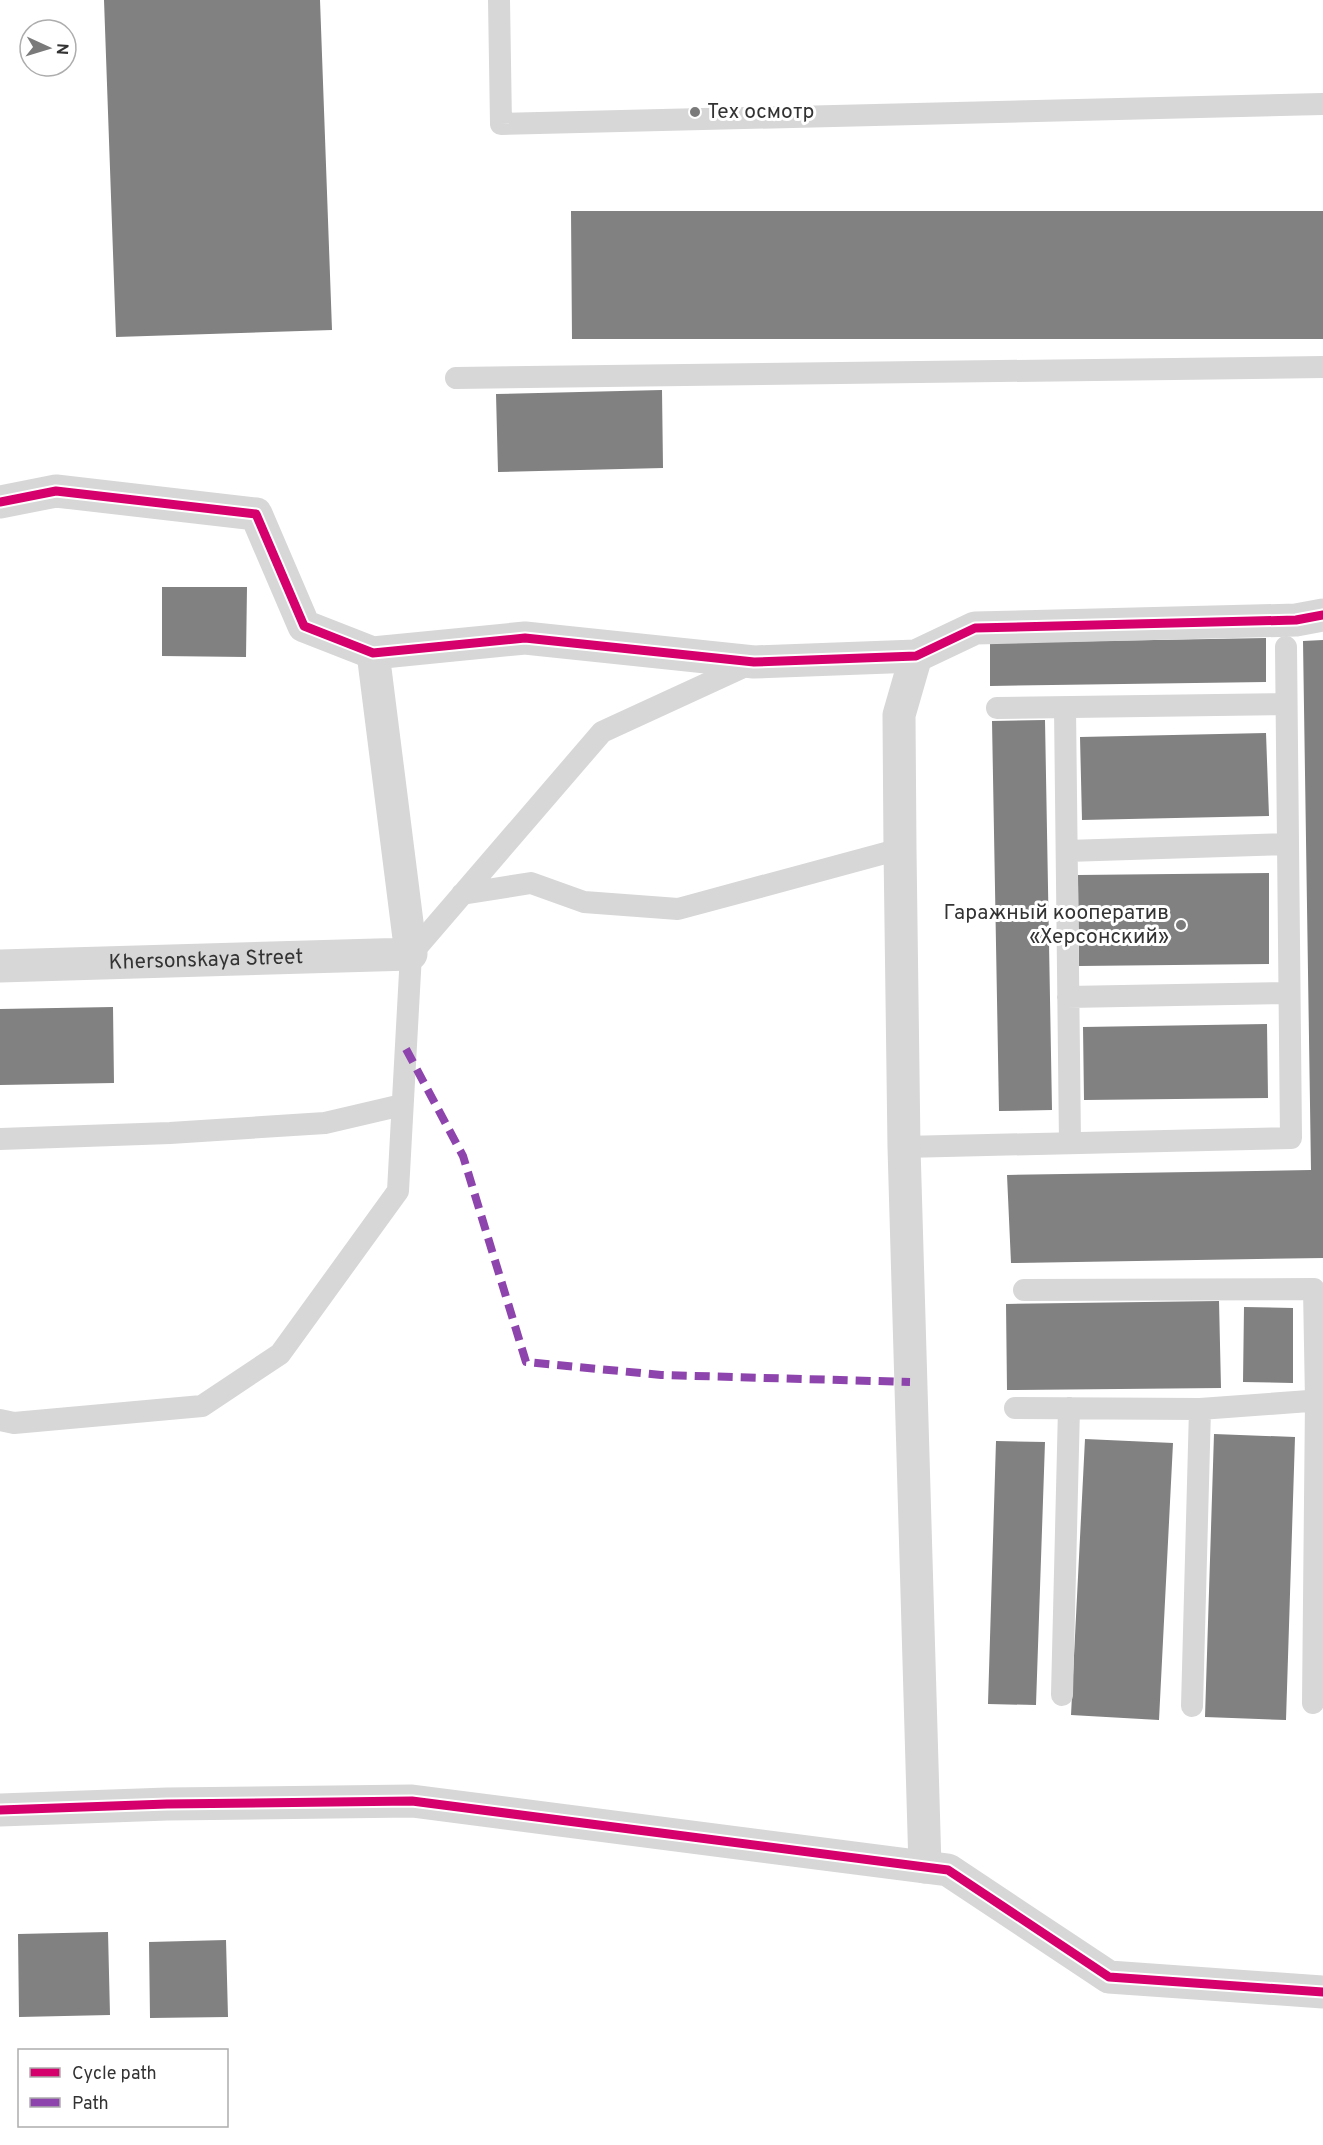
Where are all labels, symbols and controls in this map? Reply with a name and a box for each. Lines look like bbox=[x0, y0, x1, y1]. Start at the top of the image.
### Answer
north arrow bbox=[18, 18, 78, 78]
text: N bbox=[51, 42, 71, 55]
place label: Тех осмотр bbox=[707, 99, 814, 126]
marker: Тех осмотр bbox=[688, 105, 702, 119]
place label: Гаражный кооператив «Херсонский» bbox=[943, 900, 1169, 951]
marker: Гаражный кооператив «Херсонский» bbox=[1174, 918, 1188, 932]
street label: Khersonskaya Street bbox=[108, 944, 304, 976]
legend bbox=[18, 2049, 228, 2127]
text: Cycle path bbox=[72, 2063, 157, 2086]
text: Path bbox=[72, 2093, 109, 2116]

